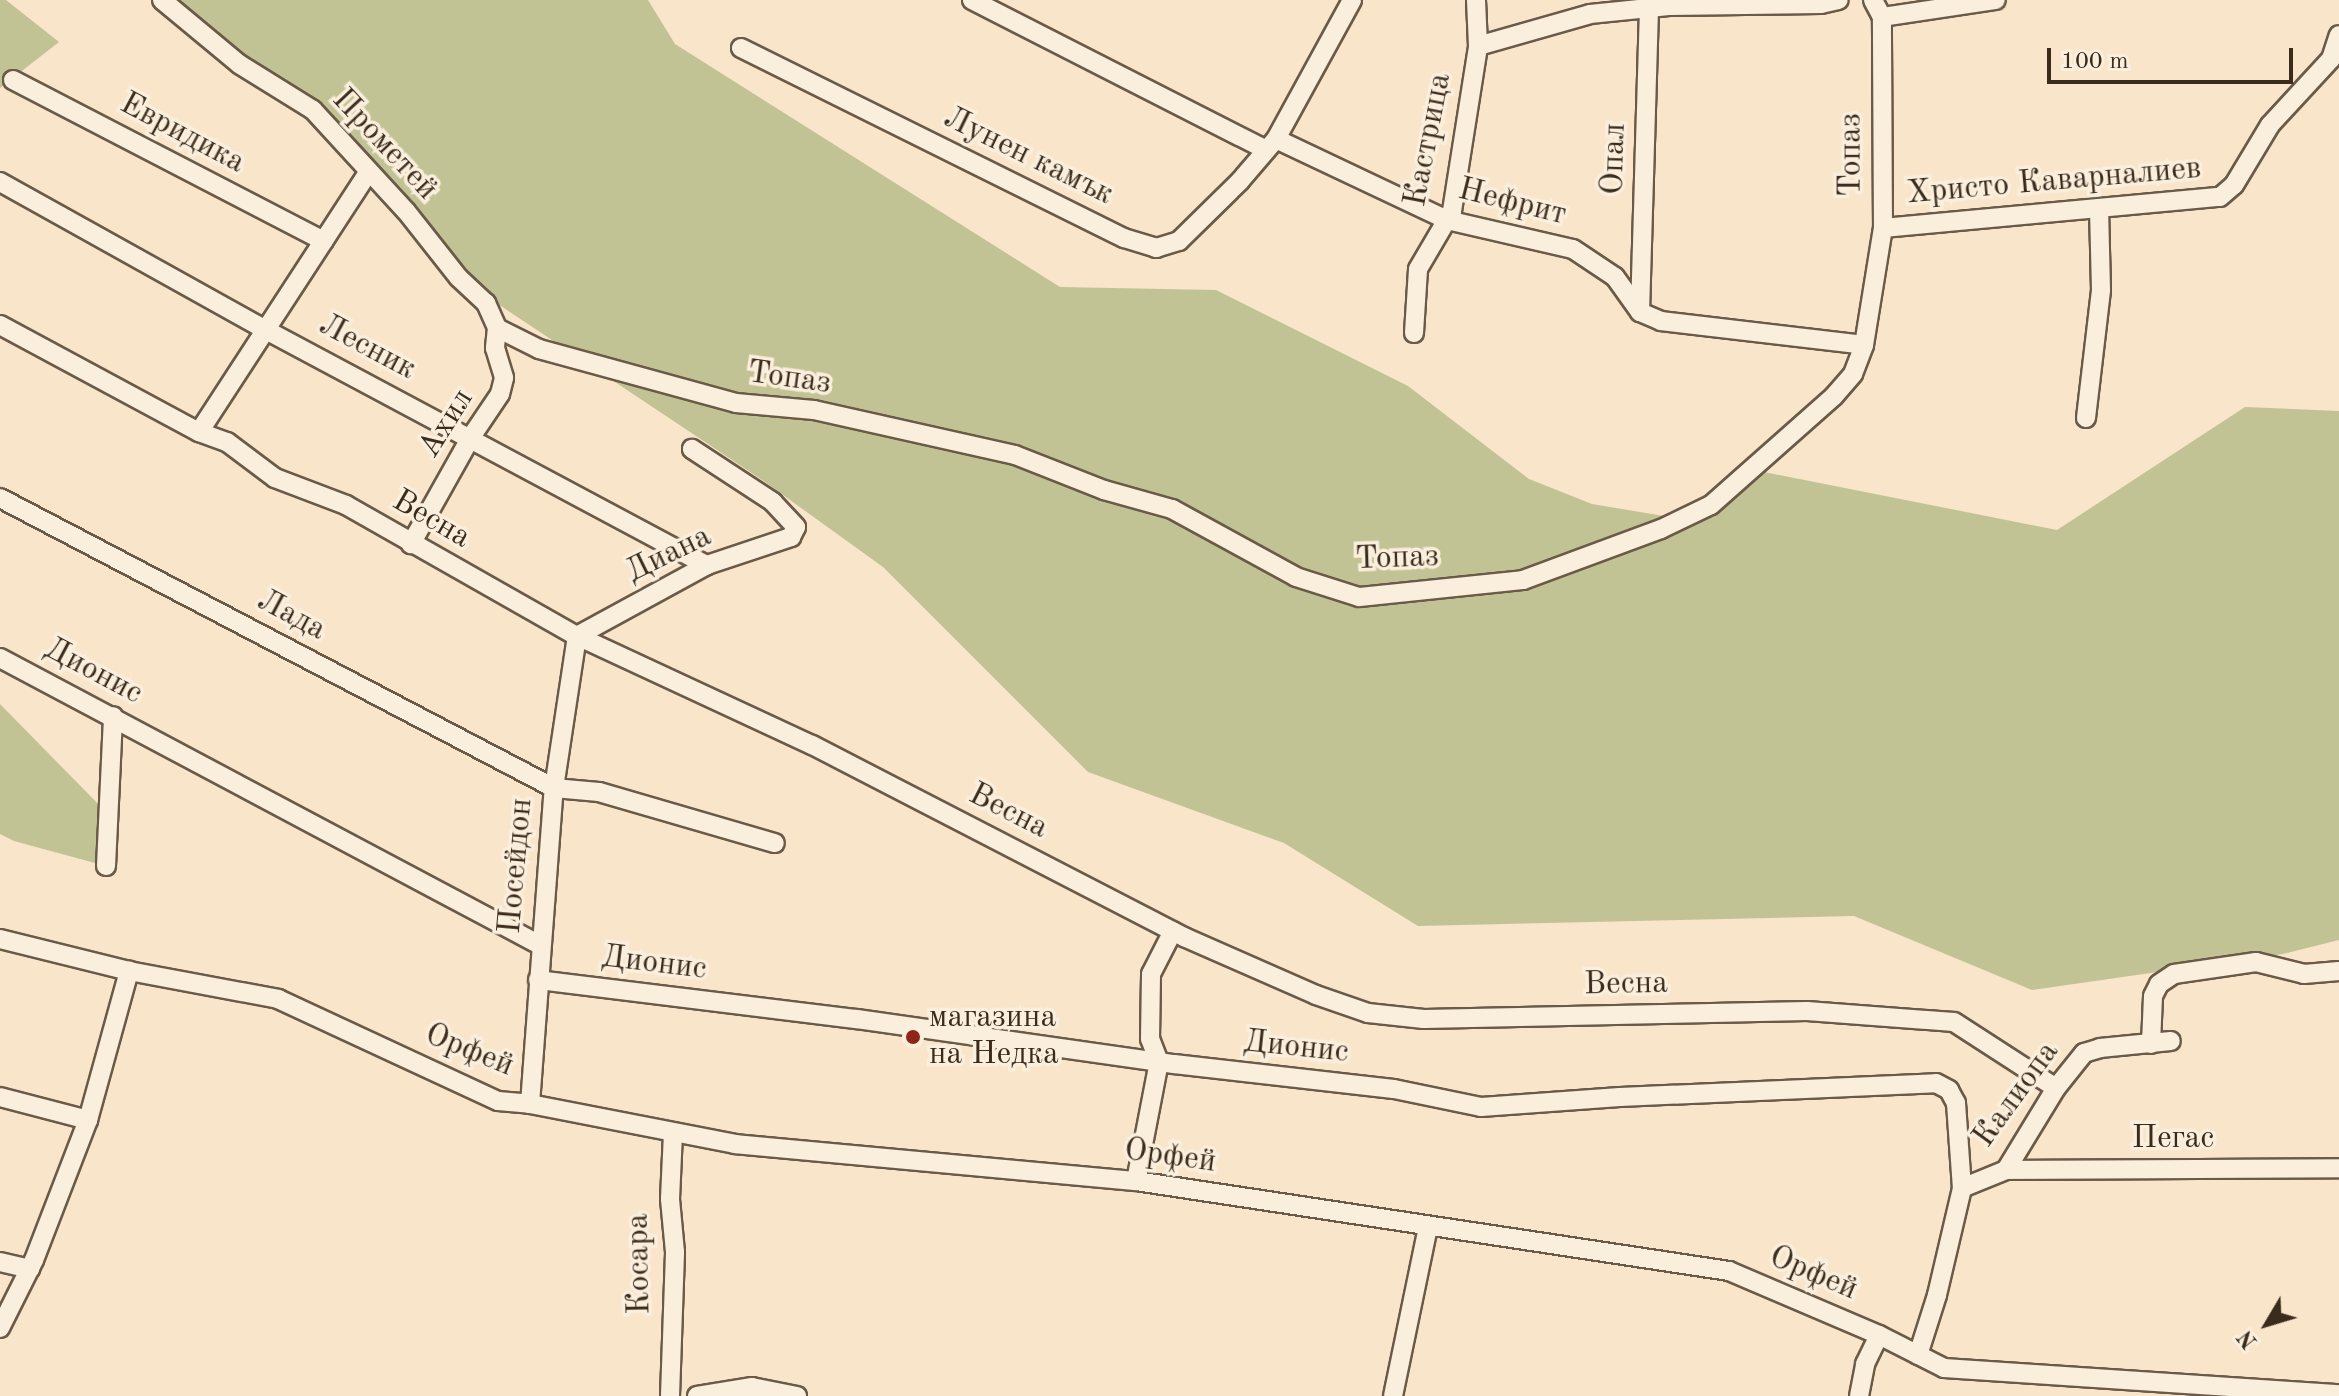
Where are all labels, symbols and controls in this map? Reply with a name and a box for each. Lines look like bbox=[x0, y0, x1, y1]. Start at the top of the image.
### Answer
scale bar bbox=[2051, 32, 2297, 82]
text: 100 m bbox=[2061, 50, 2129, 74]
street label: Кастрица bbox=[1397, 70, 1461, 210]
street label: Прометей bbox=[323, 81, 445, 209]
street label: Евридика bbox=[113, 85, 251, 183]
street label: Лунен камък bbox=[937, 99, 1119, 215]
street label: Топаз bbox=[1833, 113, 1871, 197]
street label: Опал bbox=[1595, 122, 1635, 196]
street label: Христо Каварналиев bbox=[1905, 150, 2203, 214]
street label: Нефрит bbox=[1454, 171, 1570, 235]
street label: Лесник bbox=[312, 307, 422, 389]
street label: Топаз bbox=[745, 354, 833, 404]
street label: Ахил bbox=[411, 382, 483, 466]
street label: Весна bbox=[385, 482, 477, 558]
street label: Диана bbox=[620, 518, 718, 592]
street label: Топаз bbox=[1354, 538, 1440, 580]
street label: Лада bbox=[250, 582, 332, 650]
street label: Дионис bbox=[37, 630, 149, 714]
street label: Весна bbox=[962, 776, 1054, 848]
street label: Посейдон bbox=[492, 797, 542, 935]
street label: Дионис bbox=[599, 939, 709, 989]
street label: Весна bbox=[1584, 965, 1668, 1005]
place label: магазина на Недка bbox=[929, 1000, 1059, 1075]
street label: Орфей bbox=[419, 1016, 519, 1086]
street label: Дионис bbox=[1242, 1023, 1350, 1073]
marker: магазина на Недка bbox=[904, 1028, 922, 1046]
street label: Калиопа bbox=[1966, 1035, 2068, 1155]
street label: Пегас bbox=[2132, 1120, 2214, 1158]
street label: Орфей bbox=[1122, 1132, 1218, 1182]
street label: Косара bbox=[620, 1213, 660, 1315]
street label: Орфей bbox=[1763, 1238, 1863, 1310]
north arrow bbox=[2227, 1284, 2307, 1364]
text: N bbox=[2234, 1325, 2262, 1352]

